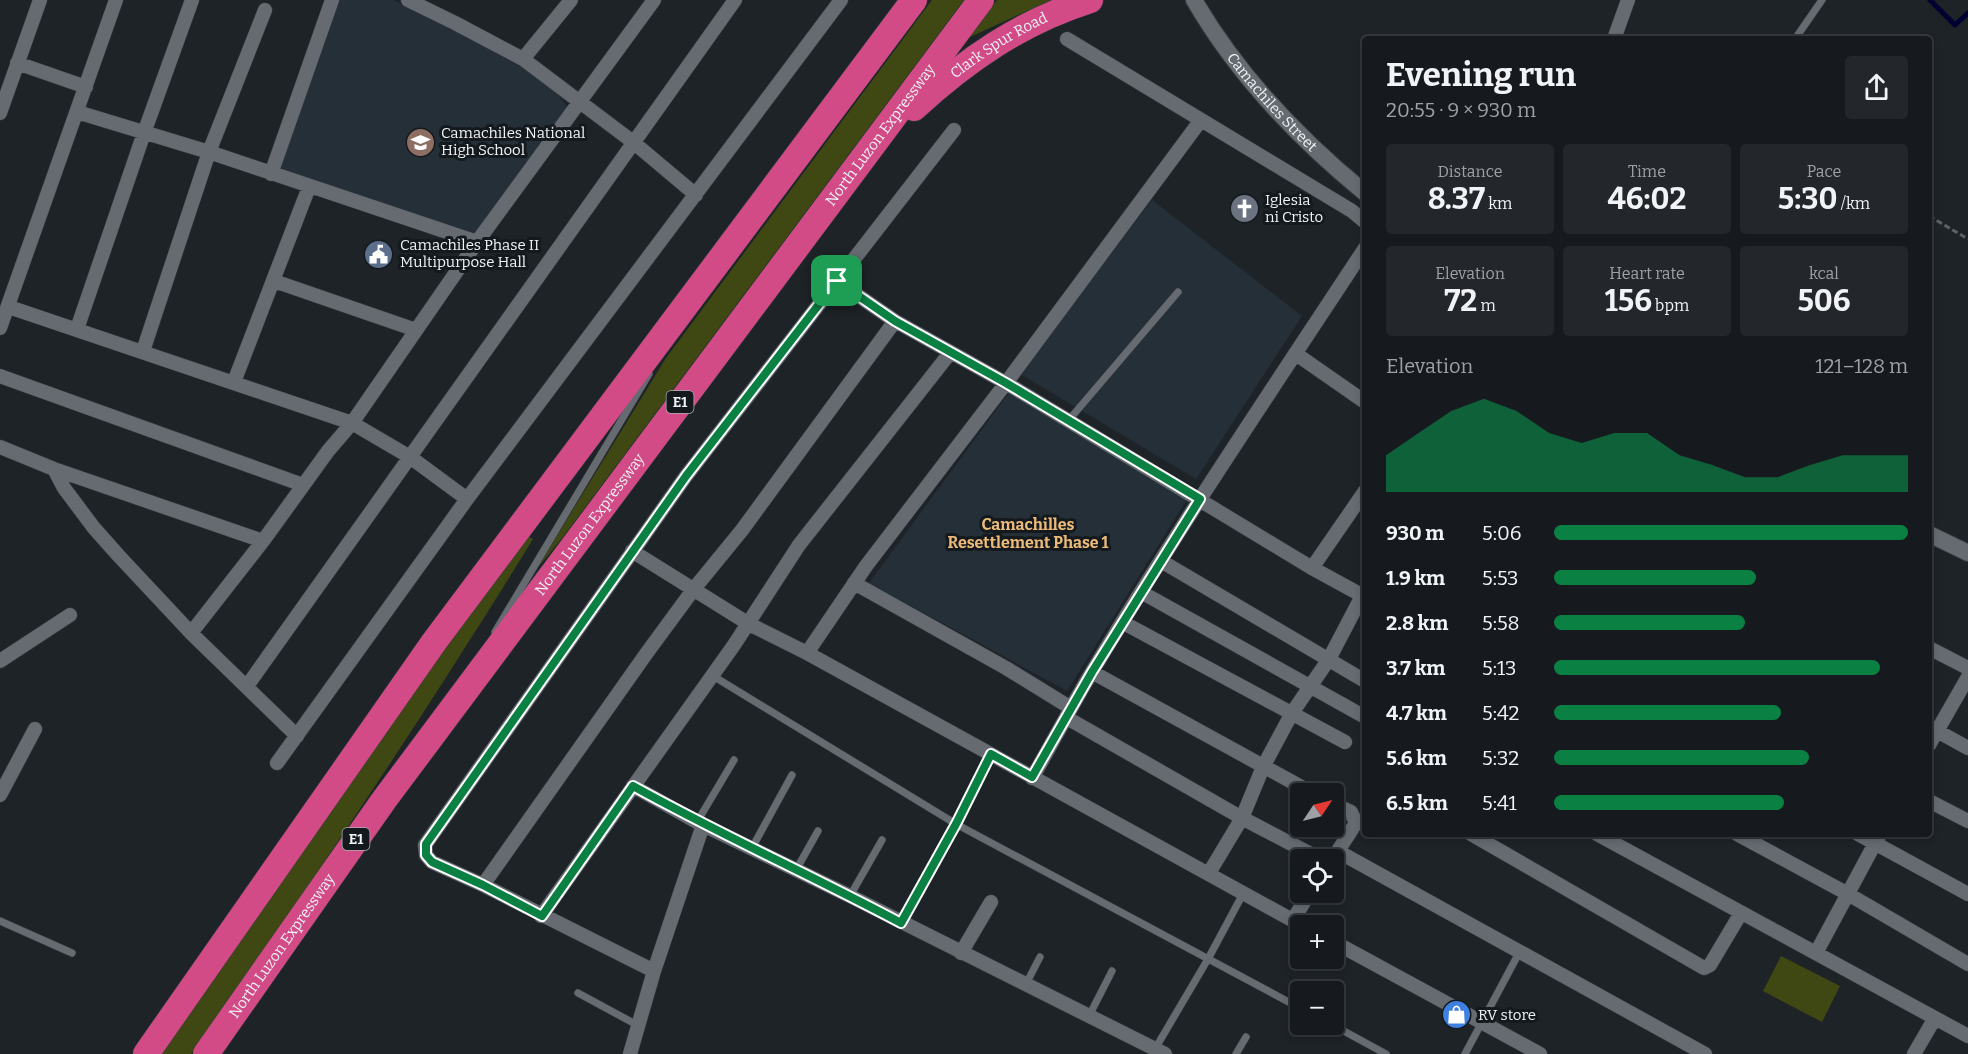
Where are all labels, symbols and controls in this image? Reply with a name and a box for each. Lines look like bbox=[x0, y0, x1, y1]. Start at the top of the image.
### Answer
street label: Clark Spur Road bbox=[947, 8, 1050, 82]
street label: Camachiles Street bbox=[1223, 49, 1321, 156]
text: Evening run bbox=[1386, 55, 1576, 95]
button: share bbox=[1845, 56, 1908, 119]
street label: North Luzon Expressway bbox=[822, 61, 939, 209]
text: 20:55 · 9 × 930 m bbox=[1386, 98, 1536, 122]
place label: Camachiles National High School bbox=[441, 124, 585, 159]
school or university icon: Camachiles National High School bbox=[404, 126, 436, 158]
text: Distance bbox=[1438, 162, 1502, 181]
text: Time bbox=[1628, 162, 1666, 181]
text: Pace bbox=[1807, 162, 1841, 181]
text: 8.37 bbox=[1428, 181, 1485, 217]
text: 46:02 bbox=[1608, 181, 1686, 217]
text: 5:30 bbox=[1778, 181, 1838, 217]
place label: Iglesia ni Cristo bbox=[1265, 191, 1323, 226]
church icon: Iglesia ni Cristo bbox=[1228, 193, 1260, 225]
text: km bbox=[1485, 194, 1512, 213]
text: /km bbox=[1838, 194, 1870, 213]
place label: Camachiles Phase II Multipurpose Hall bbox=[400, 236, 539, 271]
public building icon: Camachiles Phase II Multipurpose Hall bbox=[363, 238, 395, 270]
pin bbox=[811, 255, 862, 306]
icon: arrive bbox=[820, 264, 853, 297]
text: Elevation bbox=[1435, 264, 1505, 283]
text: Heart rate bbox=[1609, 264, 1685, 283]
text: kcal bbox=[1809, 264, 1839, 283]
text: 72 bbox=[1444, 283, 1477, 319]
text: 156 bbox=[1605, 283, 1652, 319]
text: 506 bbox=[1797, 283, 1851, 319]
text: m bbox=[1477, 296, 1496, 315]
text: bpm bbox=[1652, 296, 1689, 315]
text: Elevation bbox=[1386, 354, 1473, 378]
text: 121–128 m bbox=[1815, 354, 1908, 378]
road number: E1 bbox=[666, 391, 694, 413]
street label: North Luzon Expressway bbox=[531, 450, 648, 599]
district label: Camachilles Resettlement Phase 1 bbox=[948, 515, 1109, 552]
text: 930 m bbox=[1386, 521, 1444, 545]
text: 5:06 bbox=[1482, 521, 1521, 545]
text: 1.9 km bbox=[1386, 566, 1445, 590]
text: 5:53 bbox=[1482, 566, 1519, 590]
text: 2.8 km bbox=[1386, 611, 1448, 635]
text: 5:58 bbox=[1482, 611, 1520, 635]
text: 3.7 km bbox=[1386, 656, 1445, 680]
text: 5:13 bbox=[1482, 656, 1516, 680]
text: 4.7 km bbox=[1386, 701, 1447, 725]
text: 5:42 bbox=[1482, 701, 1519, 725]
text: 5.6 km bbox=[1386, 746, 1447, 770]
text: 5:32 bbox=[1482, 746, 1519, 770]
north arrow bbox=[1290, 783, 1344, 837]
map controls bbox=[1290, 783, 1344, 1035]
text: 6.5 km bbox=[1386, 791, 1448, 815]
text: 5:41 bbox=[1482, 791, 1517, 815]
road number: E1 bbox=[342, 828, 370, 850]
button: locate bbox=[1290, 849, 1344, 903]
street label: North Luzon Expressway bbox=[225, 870, 339, 1022]
button: + bbox=[1290, 915, 1344, 969]
button: − bbox=[1290, 981, 1344, 1035]
shop icon: RV store bbox=[1441, 999, 1473, 1031]
place label: RV store bbox=[1478, 1006, 1536, 1024]

